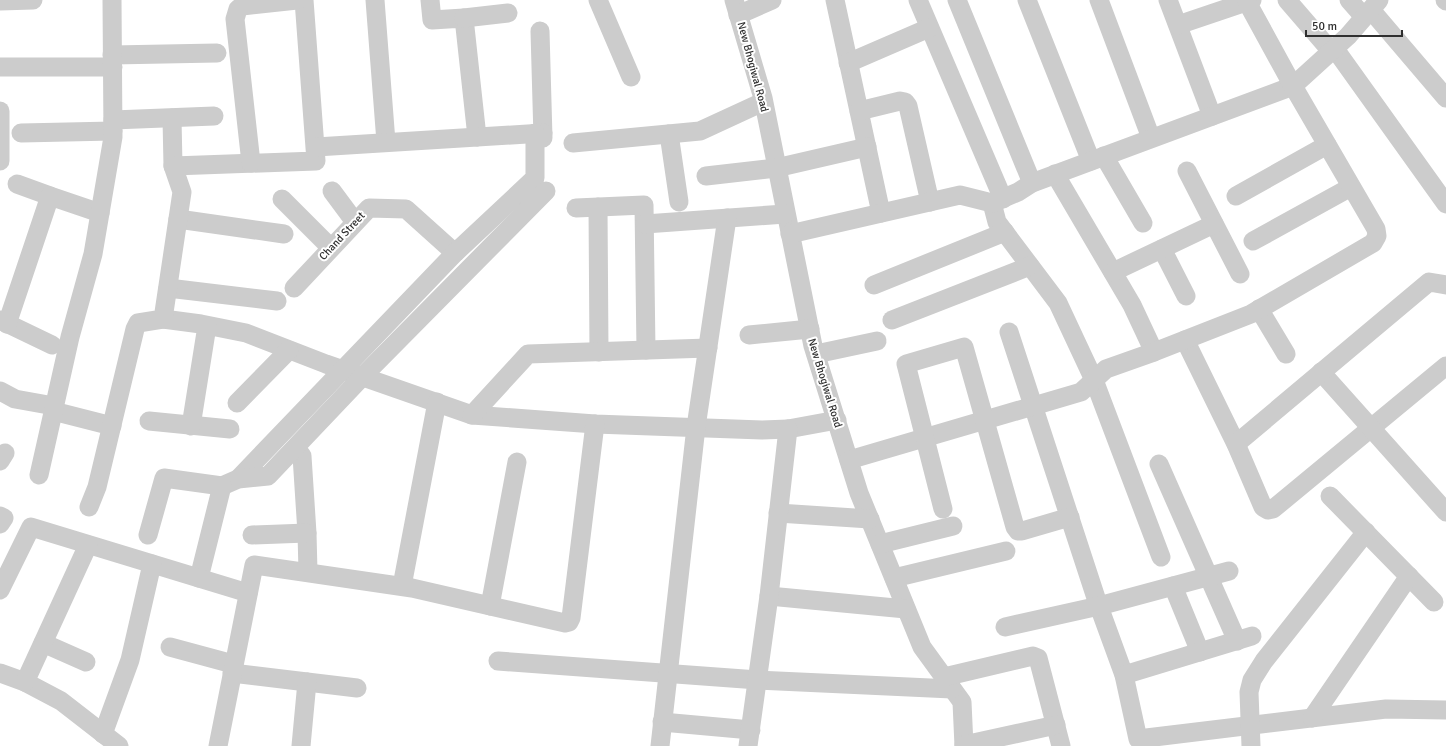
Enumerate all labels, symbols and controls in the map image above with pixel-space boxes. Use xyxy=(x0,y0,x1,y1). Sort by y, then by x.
scale bar xyxy=(1306,12,1402,38)
text: 50 m xyxy=(1312,19,1337,34)
street label: New Bhogiwal Road xyxy=(735,20,771,114)
street label: Chand Street xyxy=(316,209,368,263)
street label: New Bhogiwal Road xyxy=(805,337,845,429)

